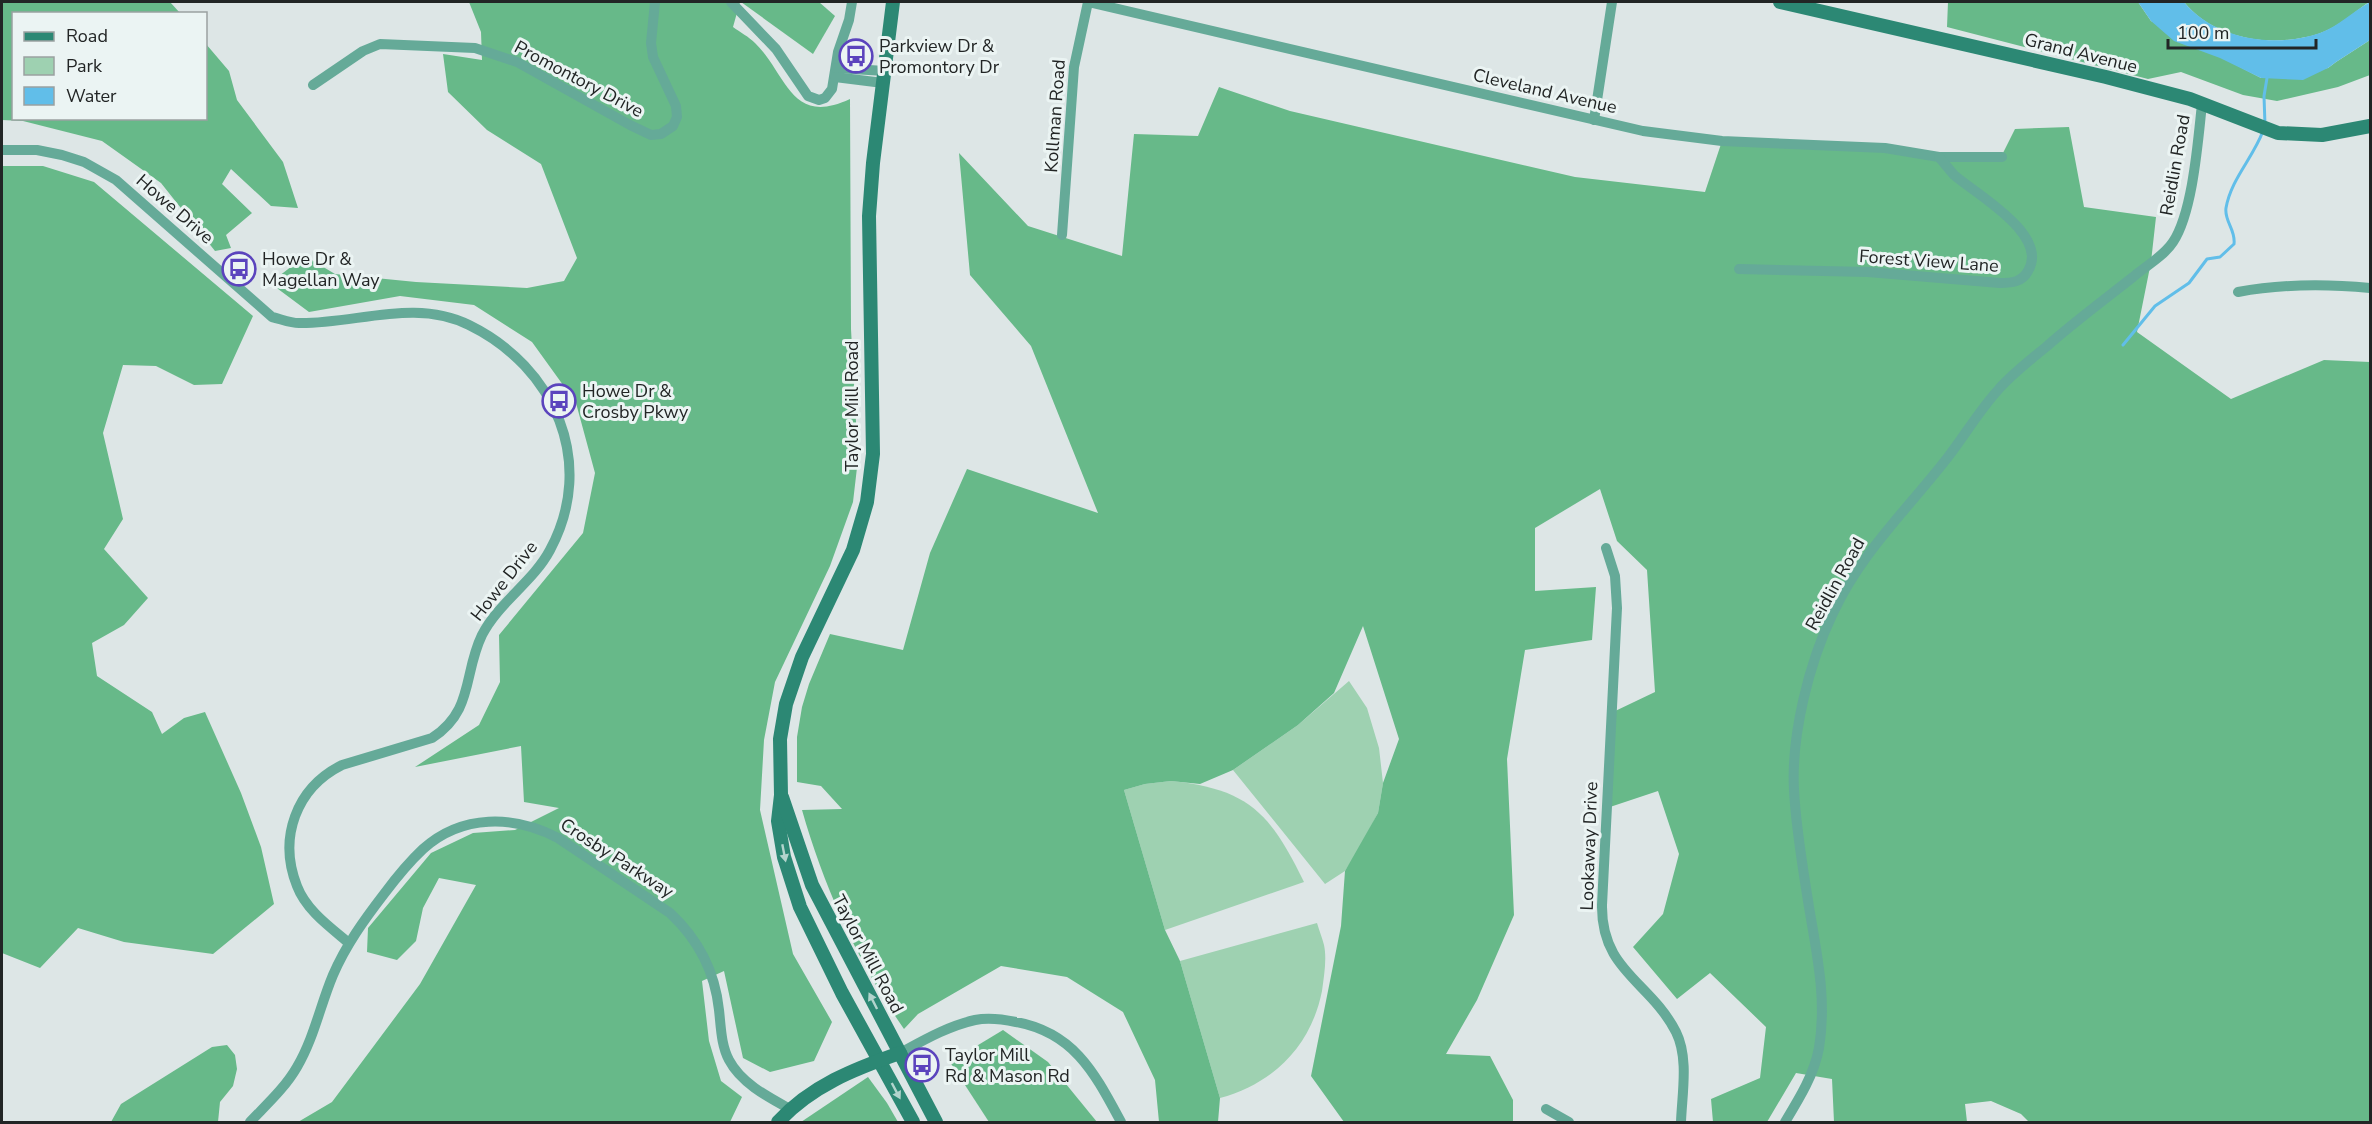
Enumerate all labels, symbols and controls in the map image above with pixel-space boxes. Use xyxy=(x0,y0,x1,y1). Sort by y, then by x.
legend xyxy=(12,12,207,120)
scale bar xyxy=(2168,12,2316,50)
text: 100 m xyxy=(2177,21,2229,45)
text: Road xyxy=(66,24,108,48)
street label: Grand Avenue xyxy=(2022,27,2140,79)
place label: Parkview Dr & Promontory Dr xyxy=(879,34,1000,79)
street label: Promontory Drive xyxy=(510,35,648,123)
bus stop icon: Parkview Dr & Promontory Dr xyxy=(838,38,874,74)
text: Park xyxy=(66,54,103,78)
street label: Kollman Road xyxy=(1039,59,1071,173)
street label: Cleveland Avenue xyxy=(1471,63,1619,119)
text: Water xyxy=(66,84,117,108)
street label: Reidlin Road xyxy=(2154,113,2196,217)
street label: Howe Drive xyxy=(131,169,219,249)
street label: Forest View Lane xyxy=(1858,244,2000,278)
place label: Howe Dr & Magellan Way xyxy=(262,247,380,292)
bus stop icon: Howe Dr & Magellan Way xyxy=(221,251,257,287)
street label: Taylor Mill Road xyxy=(840,340,864,472)
place label: Howe Dr & Crosby Pkwy xyxy=(582,379,689,424)
bus stop icon: Howe Dr & Crosby Pkwy xyxy=(541,383,577,419)
street label: Reidlin Road xyxy=(1800,533,1870,635)
street label: Howe Drive xyxy=(465,536,543,626)
street label: Lookaway Drive xyxy=(1575,781,1603,911)
street label: Crosby Parkway xyxy=(556,812,679,904)
one-way arrow xyxy=(780,844,789,863)
street label: Taylor Mill Road xyxy=(827,890,909,1018)
one-way arrow xyxy=(868,992,878,1010)
place label: Taylor Mill Rd & Mason Rd xyxy=(945,1043,1070,1088)
bus stop icon: Taylor Mill Rd & Mason Rd xyxy=(904,1047,940,1083)
one-way arrow xyxy=(891,1083,901,1100)

